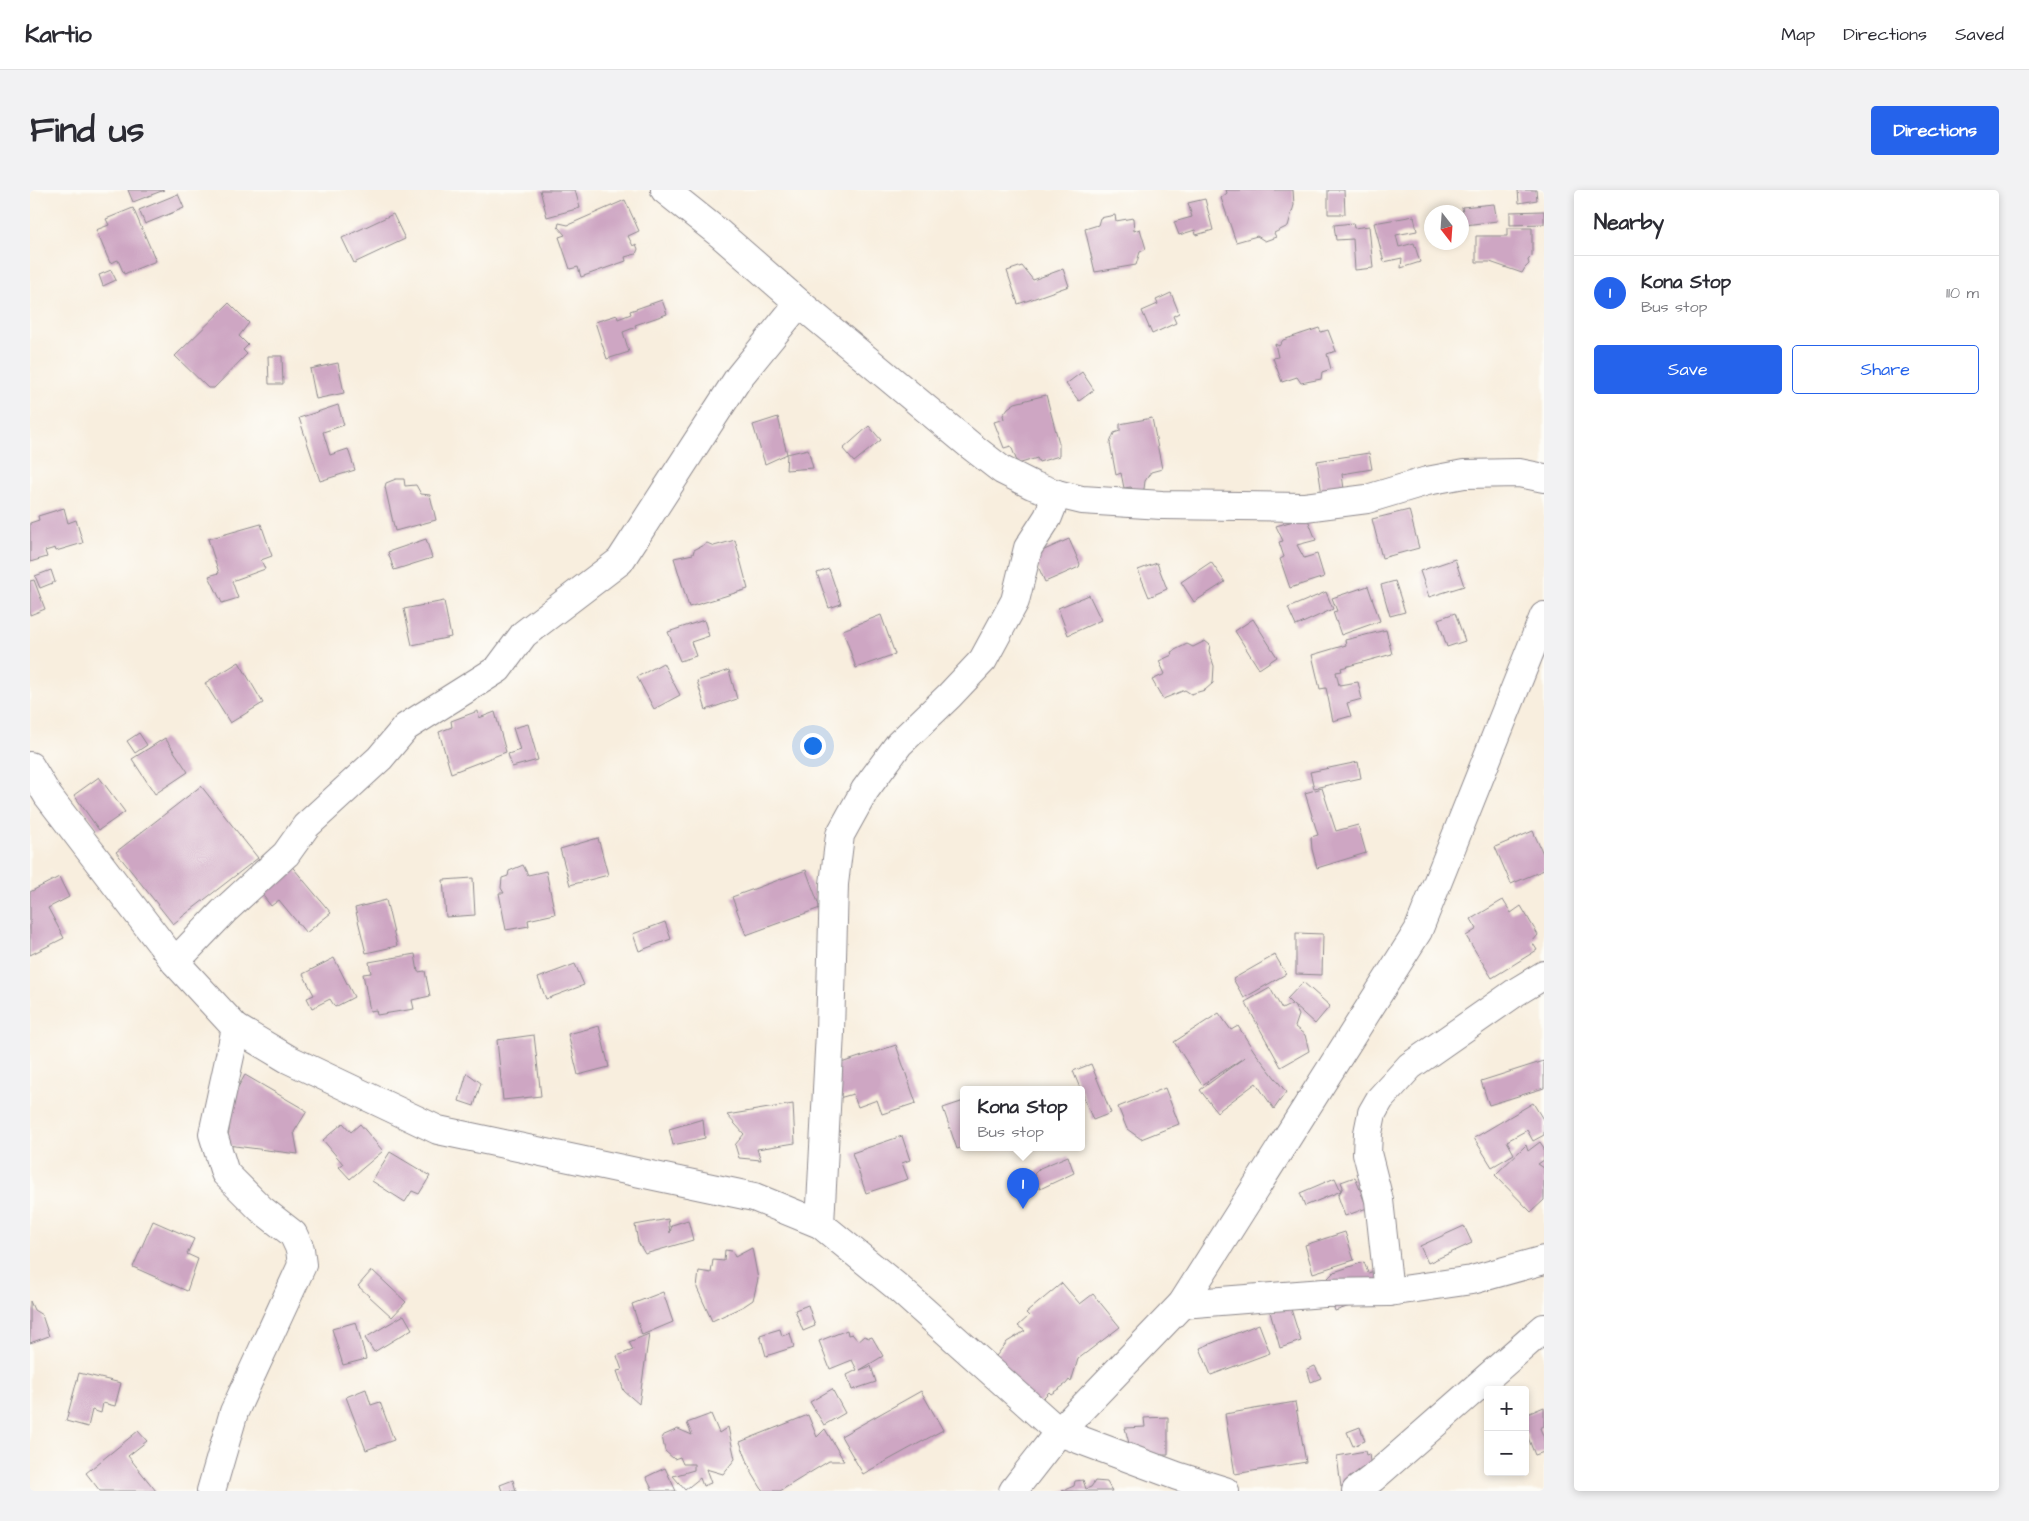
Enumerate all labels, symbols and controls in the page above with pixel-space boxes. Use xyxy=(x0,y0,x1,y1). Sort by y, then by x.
text: Kartio xyxy=(25,18,92,52)
text: Map xyxy=(1781,22,1815,47)
text: Directions xyxy=(1843,22,1927,47)
text: Saved xyxy=(1955,22,2004,47)
text: Find us xyxy=(30,106,144,155)
button: Directions xyxy=(1871,106,1999,155)
north arrow xyxy=(1424,205,1469,250)
text: Nearby xyxy=(1594,208,1664,237)
text: Kona Stop xyxy=(1641,269,1731,296)
text: 1 xyxy=(1609,282,1611,304)
text: 110 m xyxy=(1946,282,1979,304)
text: Bus stop xyxy=(1641,296,1707,318)
button: Save xyxy=(1594,345,1782,394)
button: Share xyxy=(1792,345,1979,394)
your location xyxy=(800,733,826,759)
popup xyxy=(960,1086,1085,1151)
text: Kona Stop xyxy=(977,1094,1068,1121)
text: Bus stop xyxy=(977,1121,1044,1143)
pin: 1 xyxy=(1007,1168,1039,1209)
map controls xyxy=(1484,1386,1529,1476)
button: + xyxy=(1484,1386,1529,1431)
button: − xyxy=(1484,1431,1529,1476)

